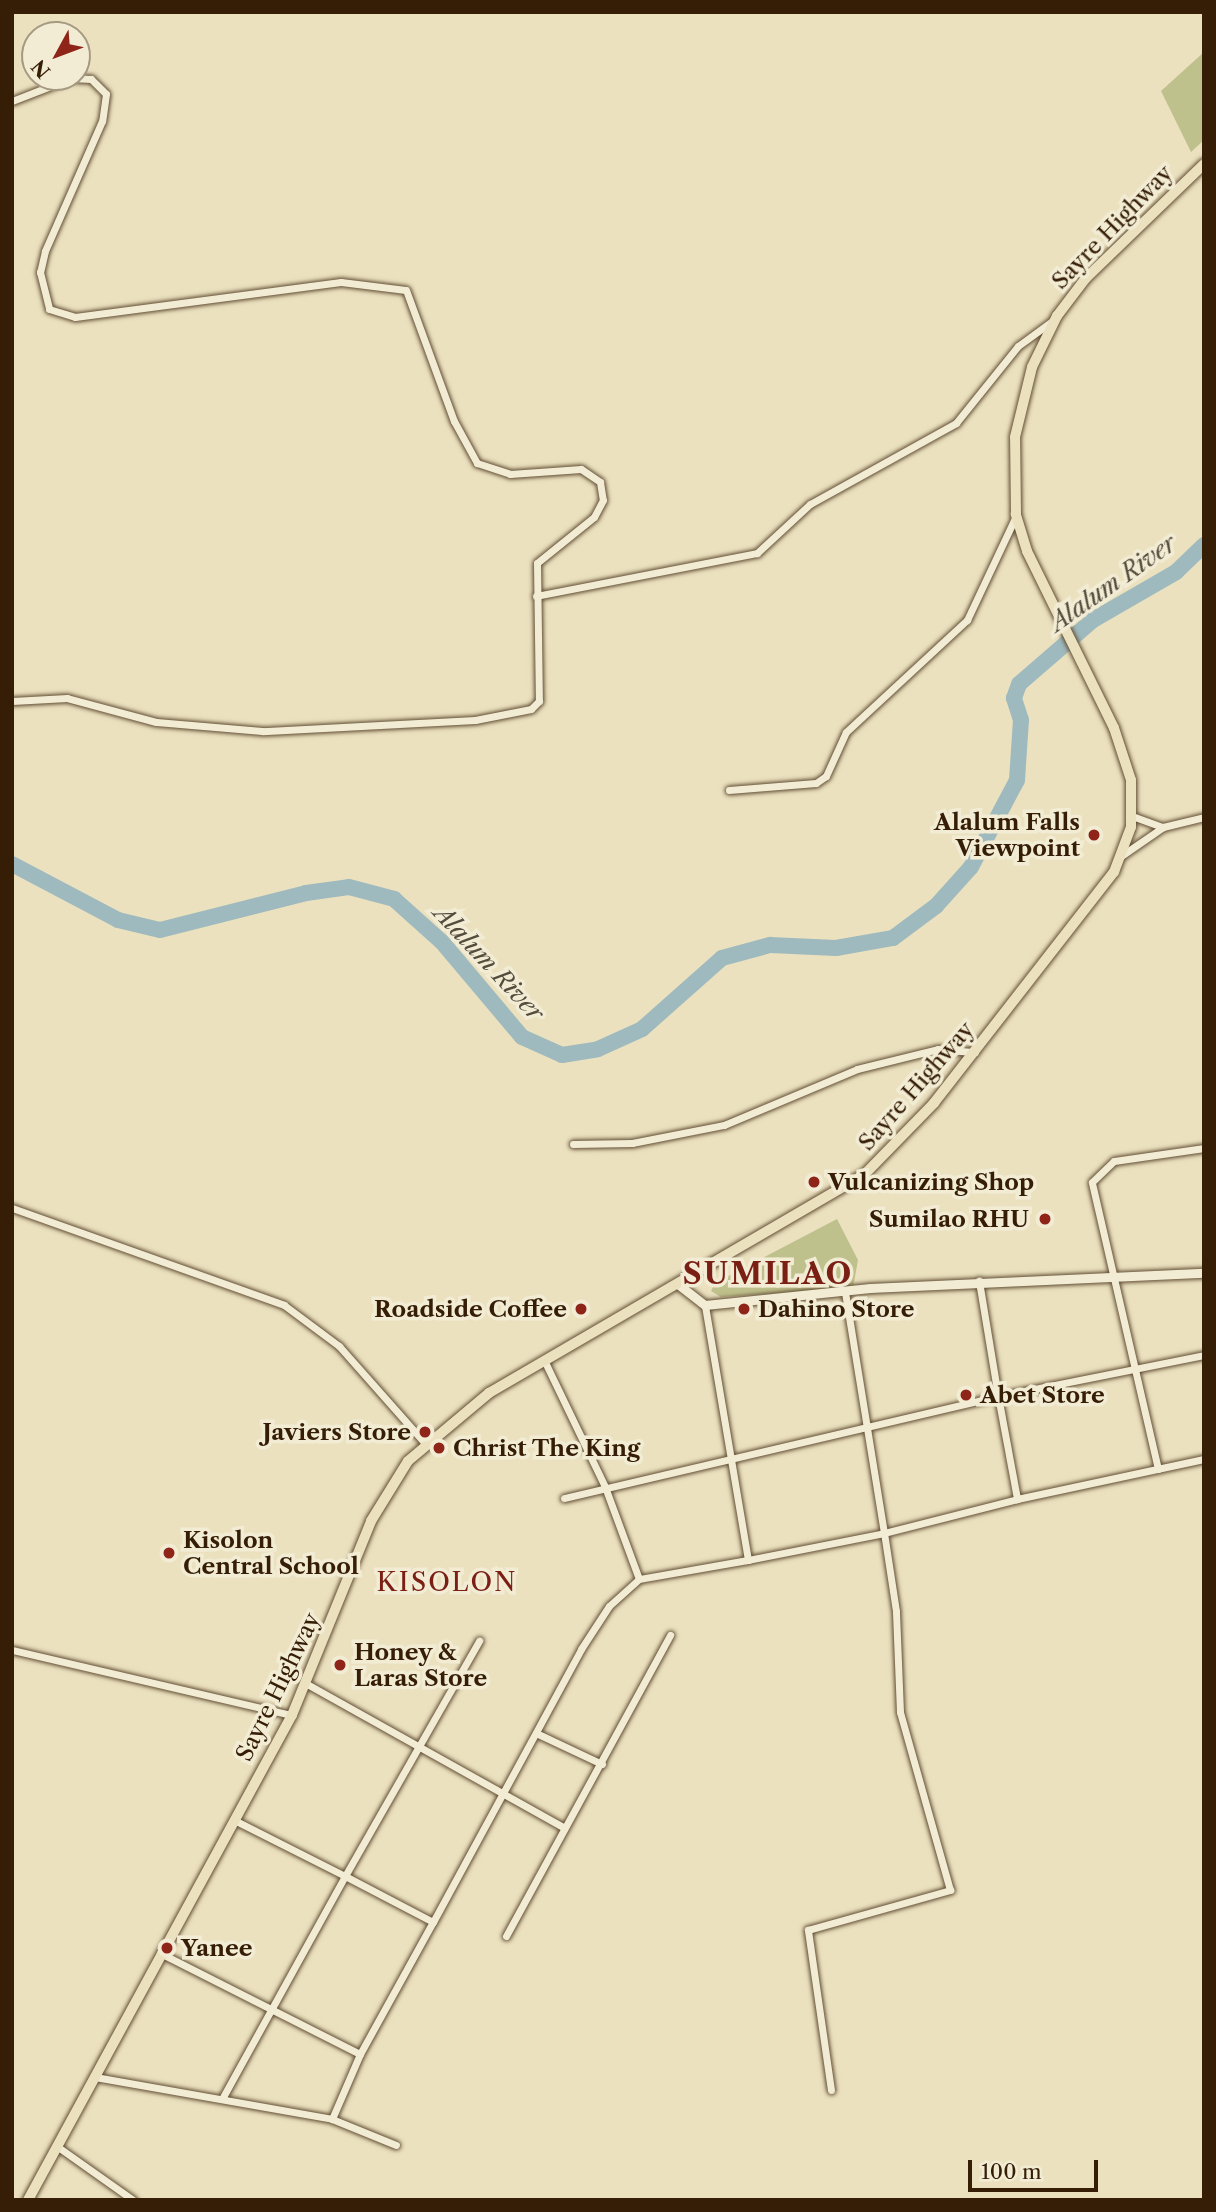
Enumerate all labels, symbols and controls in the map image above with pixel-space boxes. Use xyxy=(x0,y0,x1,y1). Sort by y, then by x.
north arrow xyxy=(21,21,91,91)
text: N xyxy=(27,55,55,83)
street label: Sayre Highway xyxy=(1046,159,1178,295)
water label: Alalum River xyxy=(1044,529,1182,637)
place label: Alalum Falls Viewpoint xyxy=(934,808,1080,862)
marker: Alalum Falls Viewpoint xyxy=(1086,827,1102,843)
water label: Alalum River xyxy=(428,899,550,1027)
street label: Sayre Highway xyxy=(853,1016,979,1156)
place label: Vulcanizing Shop xyxy=(828,1168,1034,1196)
marker: Vulcanizing Shop xyxy=(806,1174,822,1190)
place label: Sumilao RHU xyxy=(869,1205,1029,1233)
marker: Sumilao RHU xyxy=(1035,1209,1055,1229)
district label: SUMILAO xyxy=(683,1256,853,1292)
place label: Roadside Coffee xyxy=(374,1295,567,1323)
place label: Dahino Store xyxy=(758,1295,915,1323)
marker: Roadside Coffee xyxy=(573,1301,589,1317)
marker: Dahino Store xyxy=(736,1301,752,1317)
place label: Abet Store xyxy=(980,1381,1105,1409)
marker: Abet Store xyxy=(958,1387,974,1403)
place label: Javiers Store xyxy=(262,1418,411,1446)
marker: Javiers Store xyxy=(417,1424,433,1440)
place label: Christ The King xyxy=(453,1434,641,1462)
marker: Christ The King xyxy=(431,1440,447,1456)
place label: Kisolon Central School xyxy=(183,1526,359,1580)
marker: Kisolon Central School xyxy=(161,1545,177,1561)
district label: KISOLON xyxy=(377,1567,517,1599)
street label: Sayre Highway xyxy=(230,1608,326,1766)
place label: Honey & Laras Store xyxy=(354,1638,487,1692)
marker: Honey & Laras Store xyxy=(332,1657,348,1673)
place label: Yanee xyxy=(181,1934,253,1962)
marker: Yanee xyxy=(159,1940,175,1956)
scale bar xyxy=(971,2146,1100,2190)
text: 100 m xyxy=(981,2159,1042,2184)

